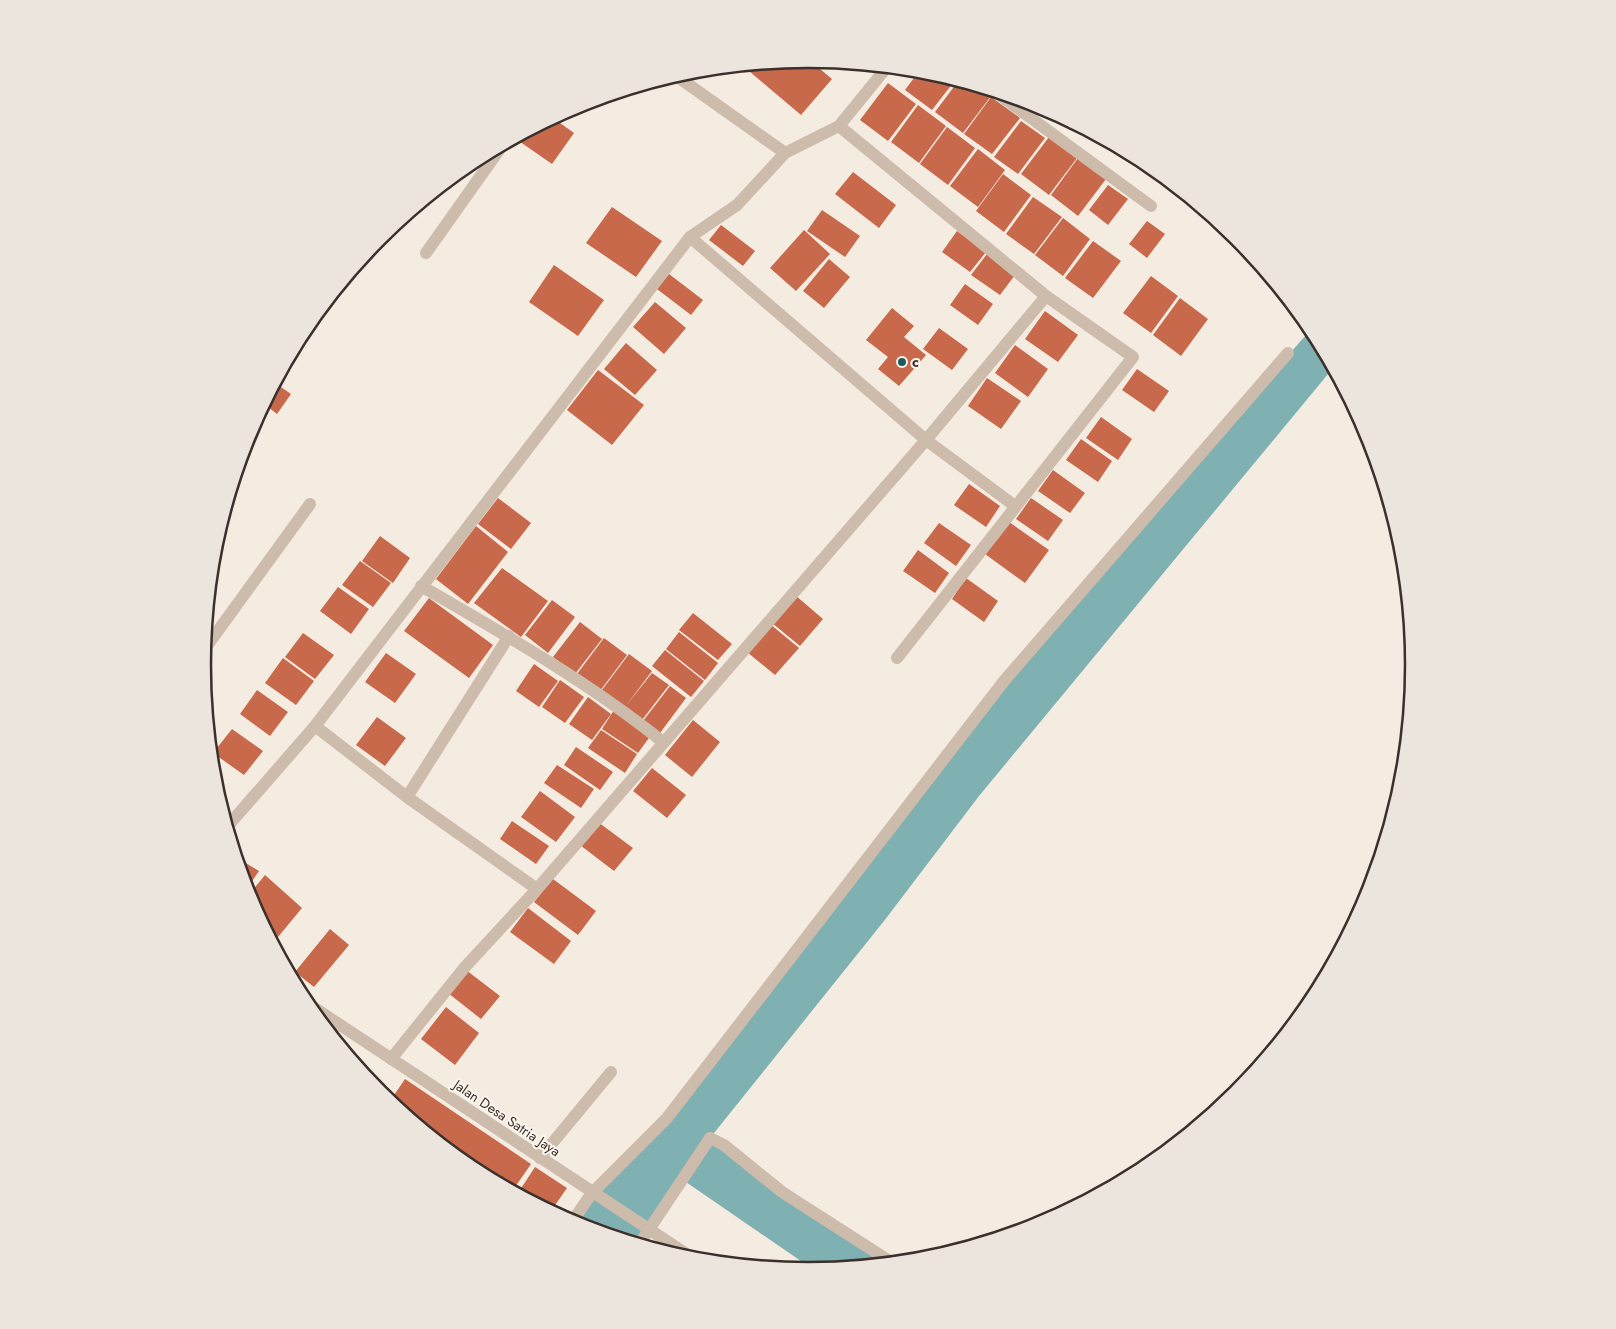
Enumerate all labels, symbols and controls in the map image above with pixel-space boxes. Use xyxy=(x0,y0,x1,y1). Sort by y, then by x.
place label: c xyxy=(912,352,919,372)
marker: c xyxy=(896,356,908,368)
street label: Jalan Desa Satria Jaya xyxy=(448,1074,564,1161)

